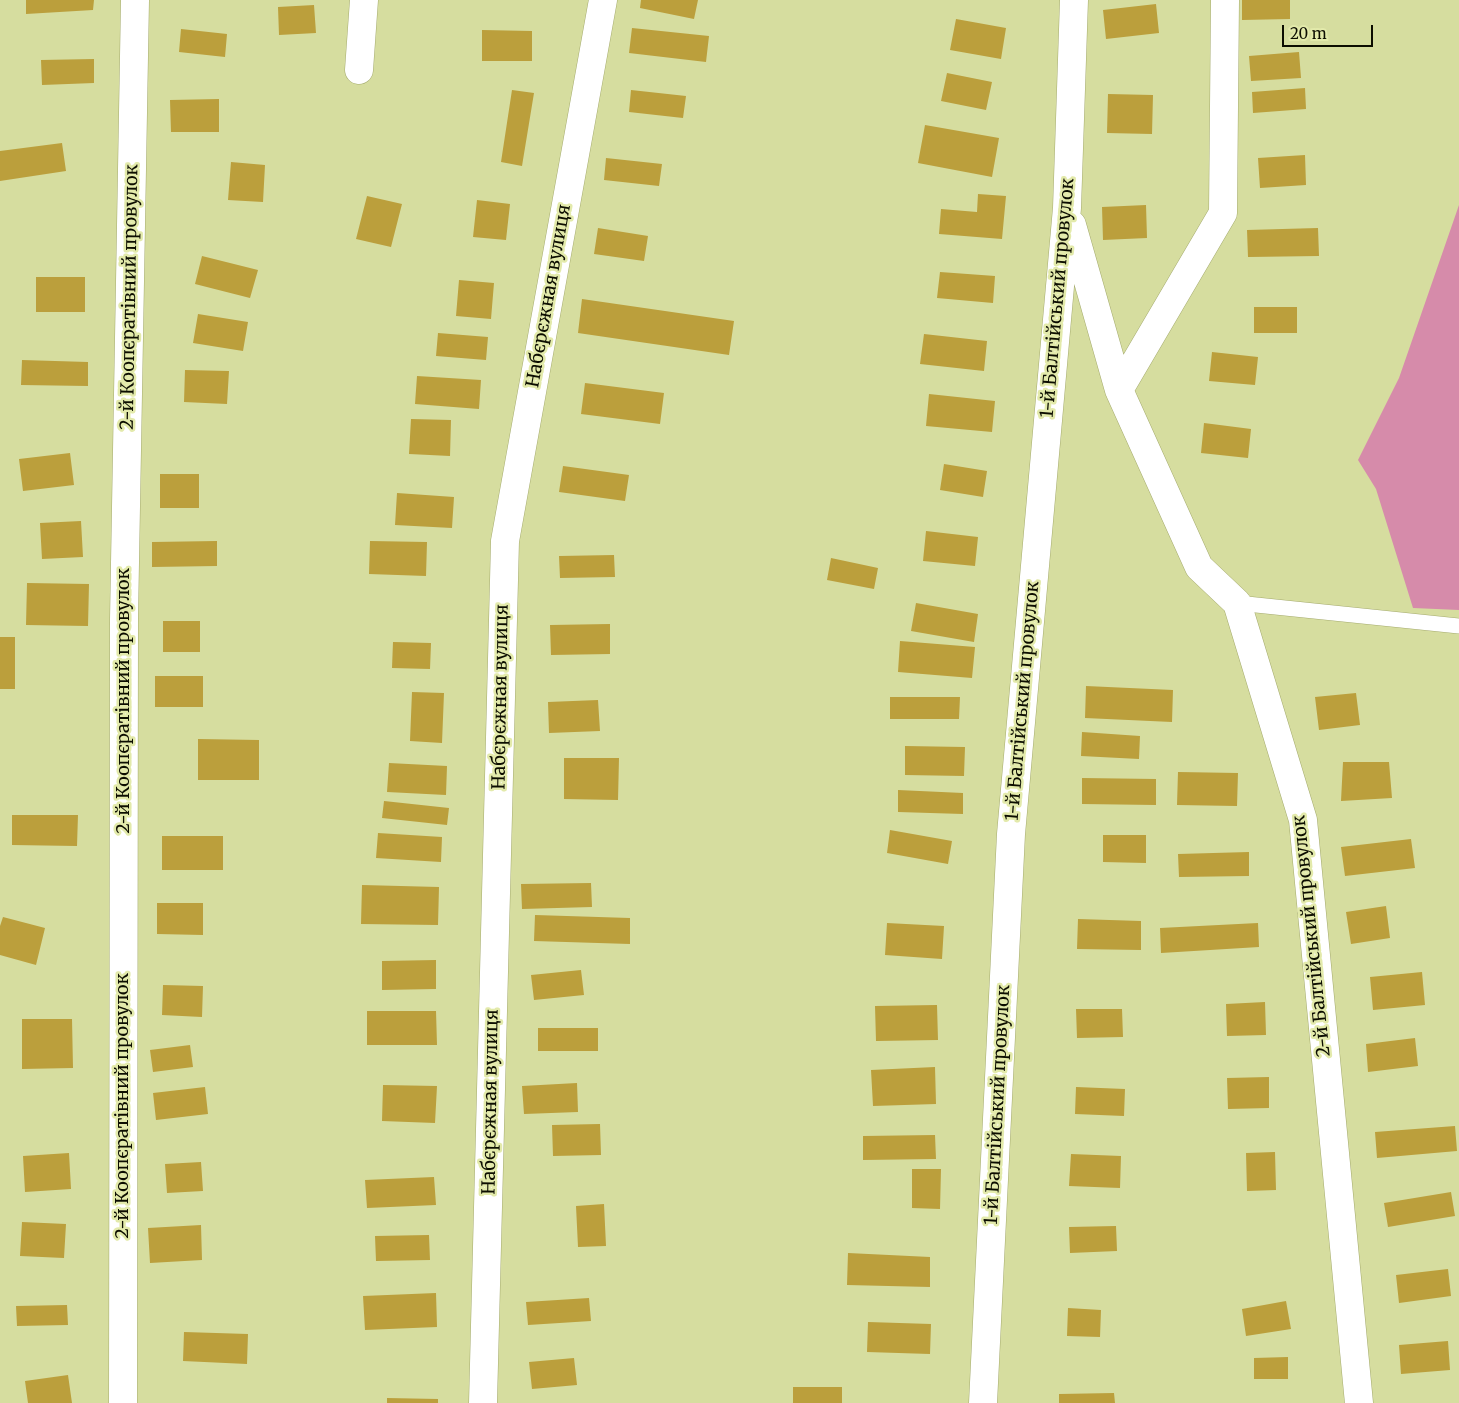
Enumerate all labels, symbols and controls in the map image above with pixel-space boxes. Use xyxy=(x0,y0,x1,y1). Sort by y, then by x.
scale bar xyxy=(1284,15,1375,47)
text: 20 m xyxy=(1290,24,1327,43)
street label: 2-й Коопєратівний провулок xyxy=(117,164,143,430)
street label: 1-й Балтійський провулок xyxy=(1037,177,1079,419)
street label: Набєрєжная вулиця xyxy=(522,203,576,389)
street label: 2-й Коопєратівний провулок xyxy=(113,568,135,834)
street label: 1-й Балтійський провулок xyxy=(1002,580,1044,822)
street label: Набєрєжная вулиця xyxy=(489,604,513,790)
street label: 2-й Балтійський провулок xyxy=(1289,814,1335,1058)
street label: 2-й Коопєратівний провулок xyxy=(112,973,134,1239)
street label: 1-й Балтійський провулок xyxy=(981,984,1015,1226)
street label: Набєрєжная вулиця xyxy=(479,1009,503,1195)

